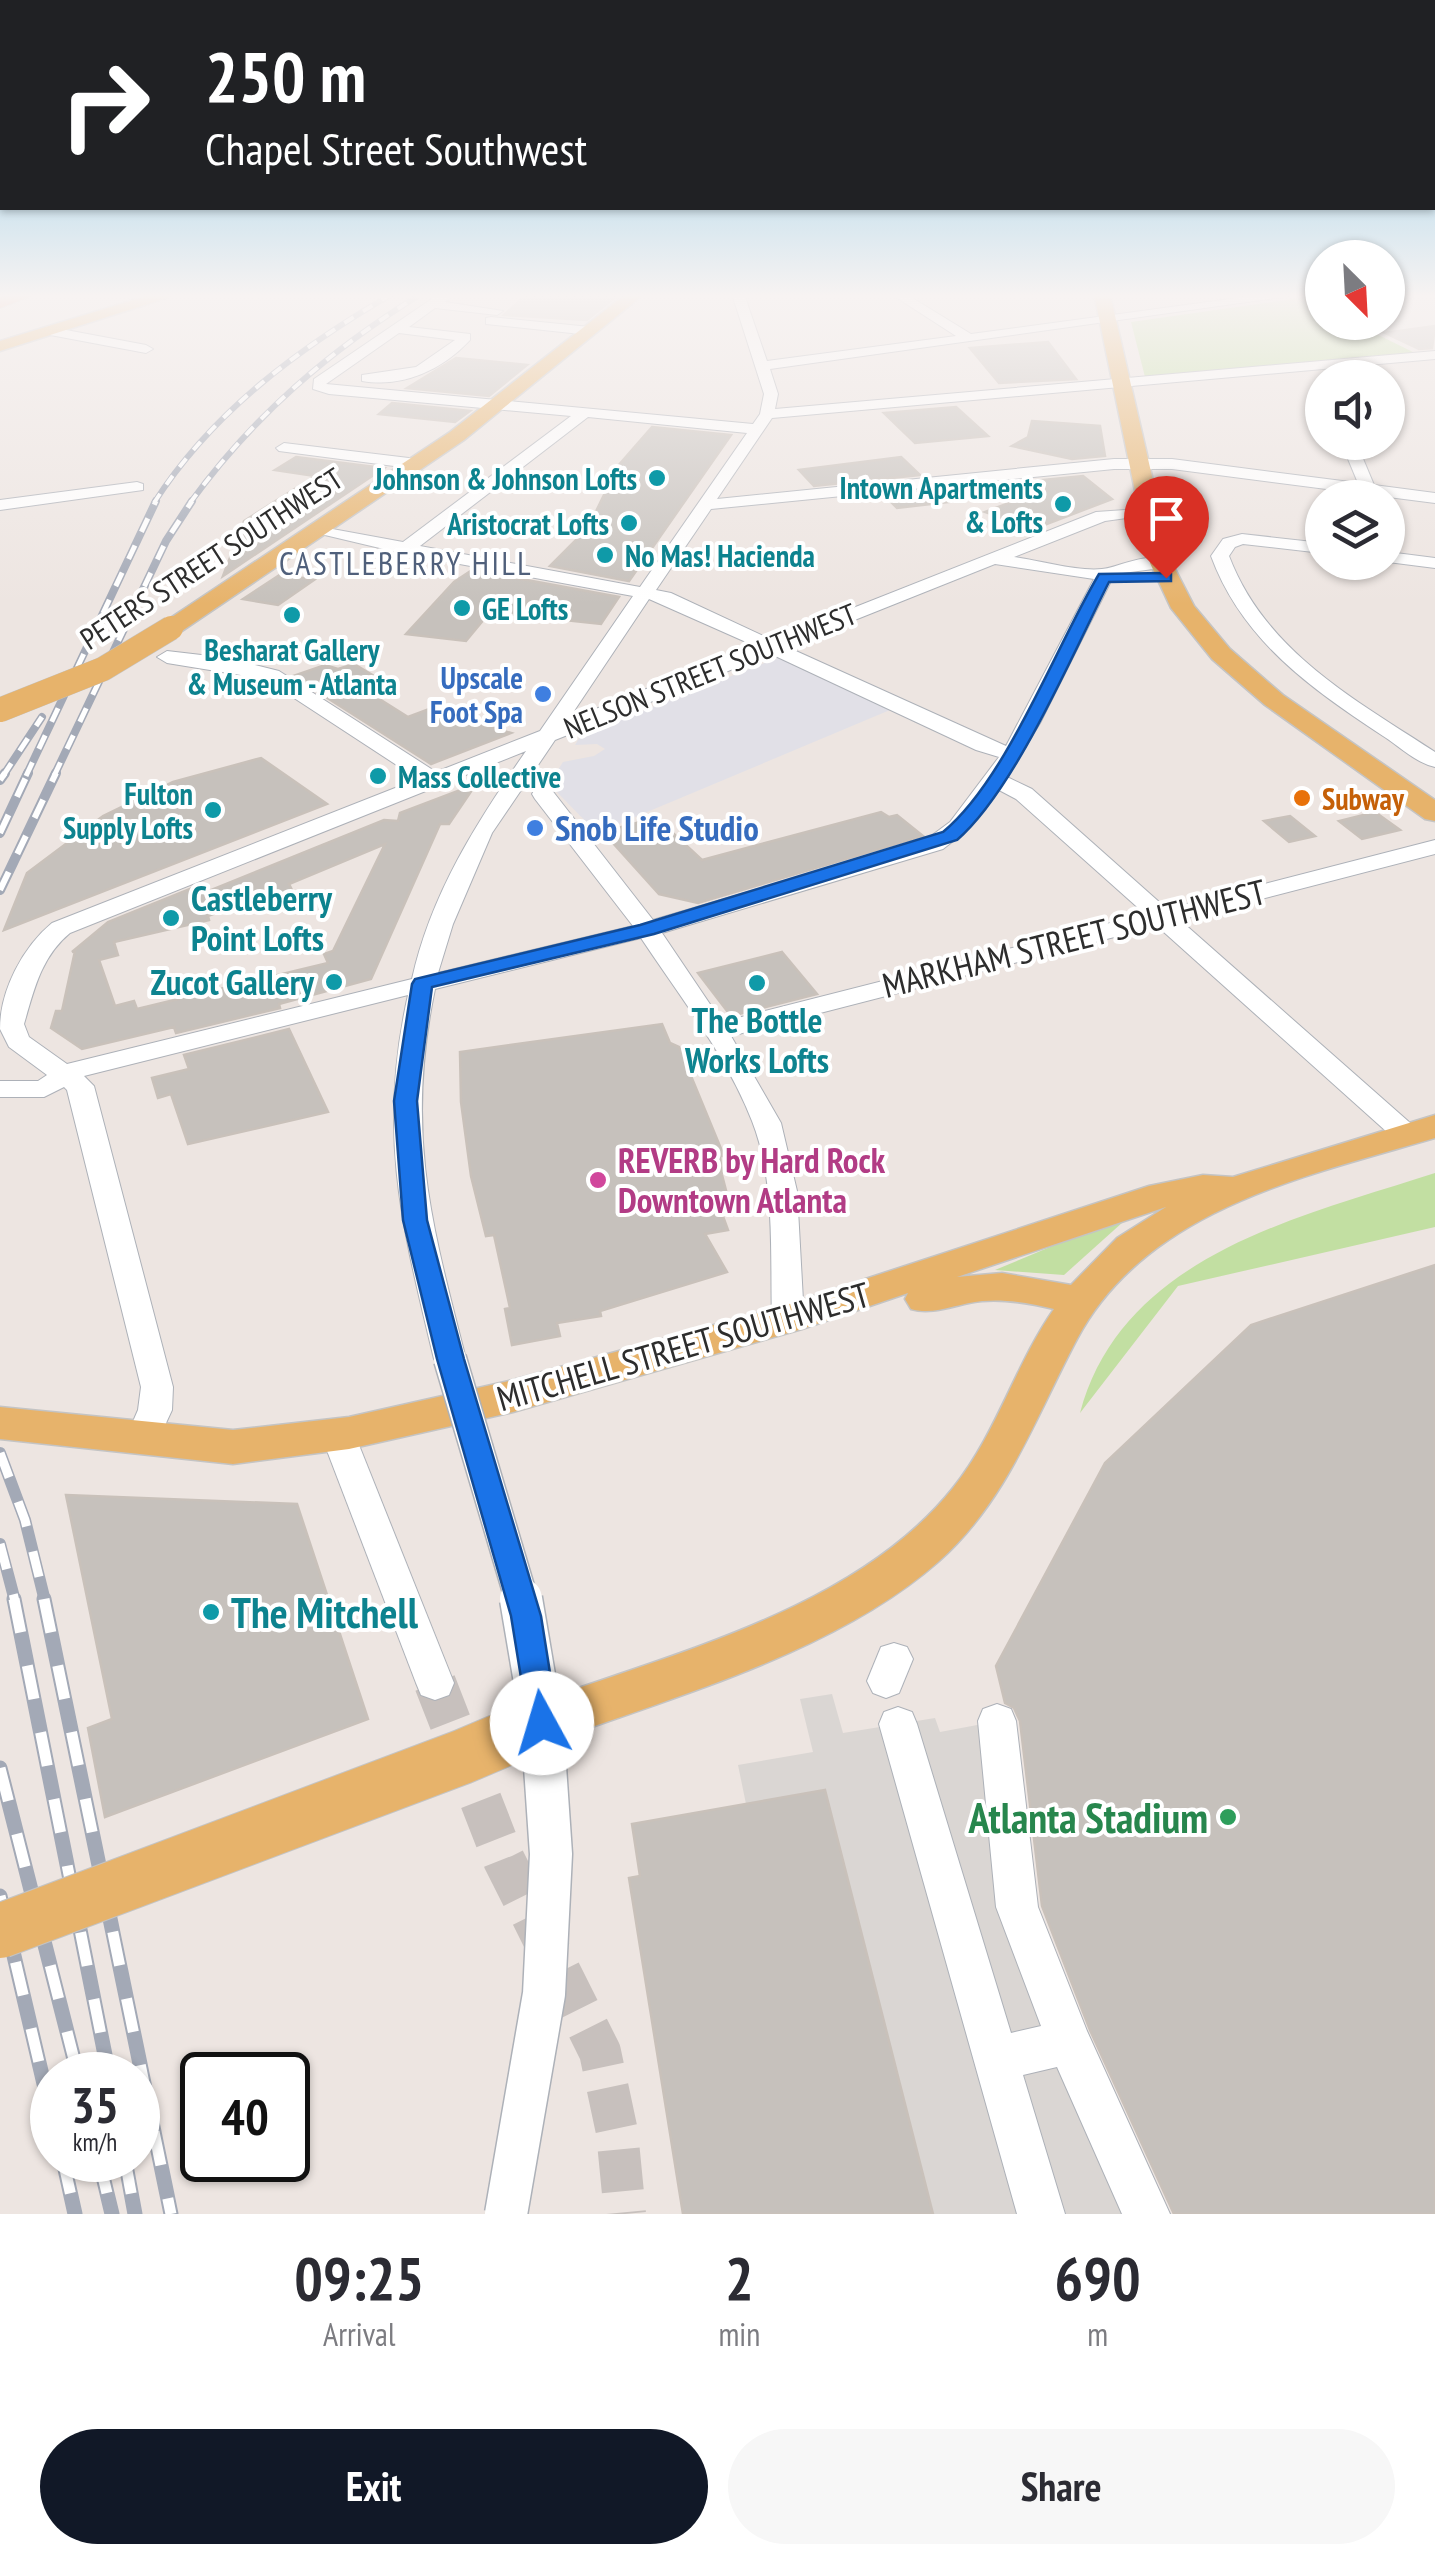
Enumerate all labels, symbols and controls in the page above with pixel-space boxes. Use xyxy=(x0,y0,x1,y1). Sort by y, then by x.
text: 250 m xyxy=(205,31,366,121)
icon: right xyxy=(40,40,170,170)
text: Chapel Street Southwest xyxy=(205,119,587,177)
north arrow xyxy=(1305,240,1405,340)
map controls xyxy=(1305,240,1405,580)
button: sound xyxy=(1305,360,1405,460)
street label: PETERS STREET SOUTHWEST xyxy=(72,459,350,657)
place label: Johnson & Johnson Lofts xyxy=(373,459,637,498)
marker: Johnson & Johnson Lofts xyxy=(646,467,668,489)
place label: Intown Apartments & Lofts xyxy=(840,468,1043,541)
pin xyxy=(1124,476,1209,579)
button: layers xyxy=(1305,480,1405,580)
icon: arrive xyxy=(1139,491,1194,546)
marker: Intown Apartments & Lofts xyxy=(1052,493,1074,515)
place label: Aristocrat Lofts xyxy=(446,504,609,543)
marker: Aristocrat Lofts xyxy=(618,512,640,534)
place label: No Mas! Hacienda xyxy=(625,536,815,575)
district label: CASTLEBERRY HILL xyxy=(279,542,533,584)
marker: No Mas! Hacienda xyxy=(594,544,616,566)
place label: GE Lofts xyxy=(482,589,568,628)
street label: NELSON STREET SOUTHWEST xyxy=(558,593,862,747)
marker: GE Lofts xyxy=(451,597,473,619)
marker: Besharat Gallery & Museum - Atlanta xyxy=(281,604,303,626)
place label: Besharat Gallery & Museum - Atlanta xyxy=(187,630,397,703)
place label: Upscale Foot Spa xyxy=(430,658,523,731)
marker: Upscale Foot Spa xyxy=(532,683,554,705)
place label: Mass Collective xyxy=(398,757,561,796)
marker: Mass Collective xyxy=(367,765,389,787)
place label: Fulton Supply Lofts xyxy=(63,774,193,847)
place label: Subway xyxy=(1322,779,1405,818)
marker: Subway xyxy=(1291,787,1313,809)
marker: Fulton Supply Lofts xyxy=(202,799,224,821)
place label: Snob Life Studio xyxy=(555,805,759,851)
marker: Snob Life Studio xyxy=(524,817,546,839)
street label: MARKHAM STREET SOUTHWEST xyxy=(878,868,1271,1008)
place label: Castleberry Point Lofts xyxy=(191,875,333,961)
marker: Castleberry Point Lofts xyxy=(160,907,182,929)
place label: Zucot Gallery xyxy=(150,959,315,1005)
marker: Zucot Gallery xyxy=(323,971,345,993)
marker: The Bottle Works Lofts xyxy=(746,972,768,994)
place label: The Bottle Works Lofts xyxy=(684,997,829,1083)
place label: REVERB by Hard Rock Downtown Atlanta xyxy=(618,1137,886,1223)
marker: REVERB by Hard Rock Downtown Atlanta xyxy=(587,1169,609,1191)
street label: MITCHELL STREET SOUTHWEST xyxy=(491,1271,875,1421)
place label: The Mitchell xyxy=(231,1585,419,1640)
marker: The Mitchell xyxy=(200,1601,222,1623)
position arrow xyxy=(490,1671,594,1775)
place label: Atlanta Stadium xyxy=(967,1790,1208,1845)
marker: Atlanta Stadium xyxy=(1217,1806,1239,1828)
speed limit sign: 40 xyxy=(180,2052,310,2182)
text: 35 xyxy=(71,2072,119,2137)
text: km/h xyxy=(73,2126,117,2158)
text: 09:25 xyxy=(294,2239,424,2317)
text: 2 xyxy=(725,2239,754,2317)
text: 690 xyxy=(1055,2239,1141,2317)
text: Arrival xyxy=(323,2313,395,2355)
text: min xyxy=(718,2313,760,2355)
text: m xyxy=(1087,2313,1108,2355)
button: Exit xyxy=(40,2429,708,2544)
button: Share xyxy=(728,2429,1395,2544)

